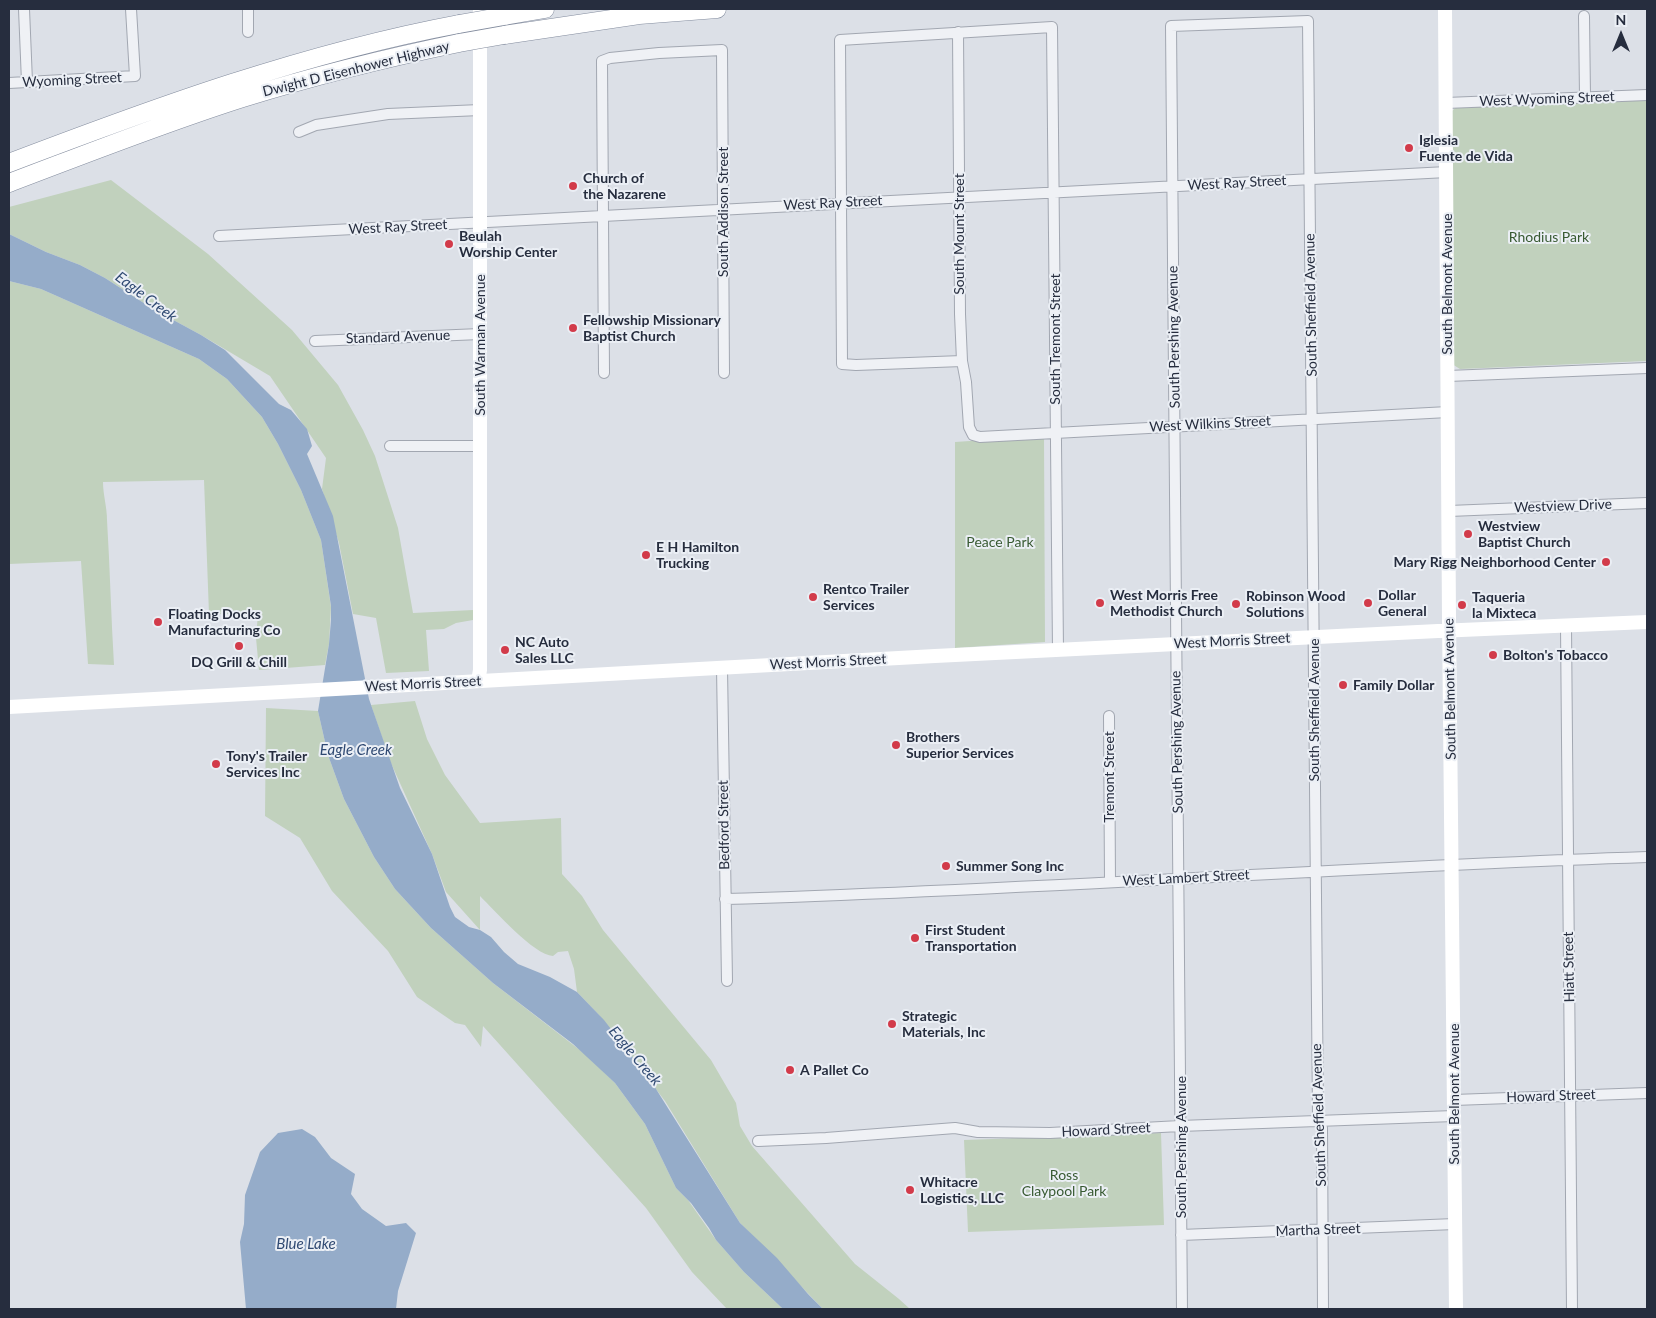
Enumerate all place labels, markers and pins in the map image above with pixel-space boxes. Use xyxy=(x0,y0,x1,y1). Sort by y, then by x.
place label: Iglesia Fuente de Vida xyxy=(1419,132,1513,164)
marker: Iglesia Fuente de Vida xyxy=(1403,142,1415,154)
place label: Church of the Nazarene xyxy=(583,170,666,202)
marker: Church of the Nazarene xyxy=(567,180,579,192)
place label: Beulah Worship Center xyxy=(459,228,557,260)
marker: Beulah Worship Center xyxy=(443,238,455,250)
place label: Fellowship Missionary Baptist Church xyxy=(583,312,721,344)
marker: Fellowship Missionary Baptist Church xyxy=(567,322,579,334)
place label: Westview Baptist Church xyxy=(1478,518,1571,550)
marker: Westview Baptist Church xyxy=(1462,528,1474,540)
place label: E H Hamilton Trucking xyxy=(656,539,739,572)
marker: E H Hamilton Trucking xyxy=(640,549,652,561)
place label: Mary Rigg Neighborhood Center xyxy=(1394,554,1596,570)
marker: Mary Rigg Neighborhood Center xyxy=(1600,556,1612,568)
place label: Rentco Trailer Services xyxy=(823,581,909,614)
place label: West Morris Free Methodist Church xyxy=(1110,587,1223,620)
place label: Dollar General xyxy=(1378,587,1427,620)
place label: Robinson Wood Solutions xyxy=(1246,588,1345,620)
place label: Taqueria la Mixteca xyxy=(1472,589,1536,622)
marker: Rentco Trailer Services xyxy=(807,591,819,603)
marker: West Morris Free Methodist Church xyxy=(1094,597,1106,609)
marker: Dollar General xyxy=(1362,597,1374,609)
marker: Robinson Wood Solutions xyxy=(1230,598,1242,610)
marker: Taqueria la Mixteca xyxy=(1456,599,1468,611)
place label: Floating Docks Manufacturing Co xyxy=(168,606,281,638)
marker: Floating Docks Manufacturing Co xyxy=(152,616,164,628)
place label: NC Auto Sales LLC xyxy=(515,634,574,666)
marker: DQ Grill & Chill xyxy=(233,640,245,652)
marker: NC Auto Sales LLC xyxy=(499,644,511,656)
place label: Bolton's Tobacco xyxy=(1503,647,1608,663)
marker: Bolton's Tobacco xyxy=(1487,649,1499,661)
place label: DQ Grill & Chill xyxy=(191,654,287,670)
place label: Family Dollar xyxy=(1353,677,1435,693)
marker: Family Dollar xyxy=(1337,679,1349,691)
place label: Brothers Superior Services xyxy=(906,729,1014,762)
marker: Brothers Superior Services xyxy=(890,739,902,751)
place label: Tony's Trailer Services Inc xyxy=(226,748,307,780)
marker: Tony's Trailer Services Inc xyxy=(210,758,222,770)
place label: Summer Song Inc xyxy=(956,858,1064,874)
marker: Summer Song Inc xyxy=(940,860,952,872)
place label: First Student Transportation xyxy=(925,922,1017,954)
marker: First Student Transportation xyxy=(909,932,921,944)
place label: Strategic Materials, Inc xyxy=(902,1008,986,1040)
marker: Strategic Materials, Inc xyxy=(886,1018,898,1030)
place label: A Pallet Co xyxy=(800,1062,869,1078)
marker: A Pallet Co xyxy=(784,1064,796,1076)
place label: Whitacre Logistics, LLC xyxy=(920,1174,1004,1206)
marker: Whitacre Logistics, LLC xyxy=(904,1184,916,1196)

